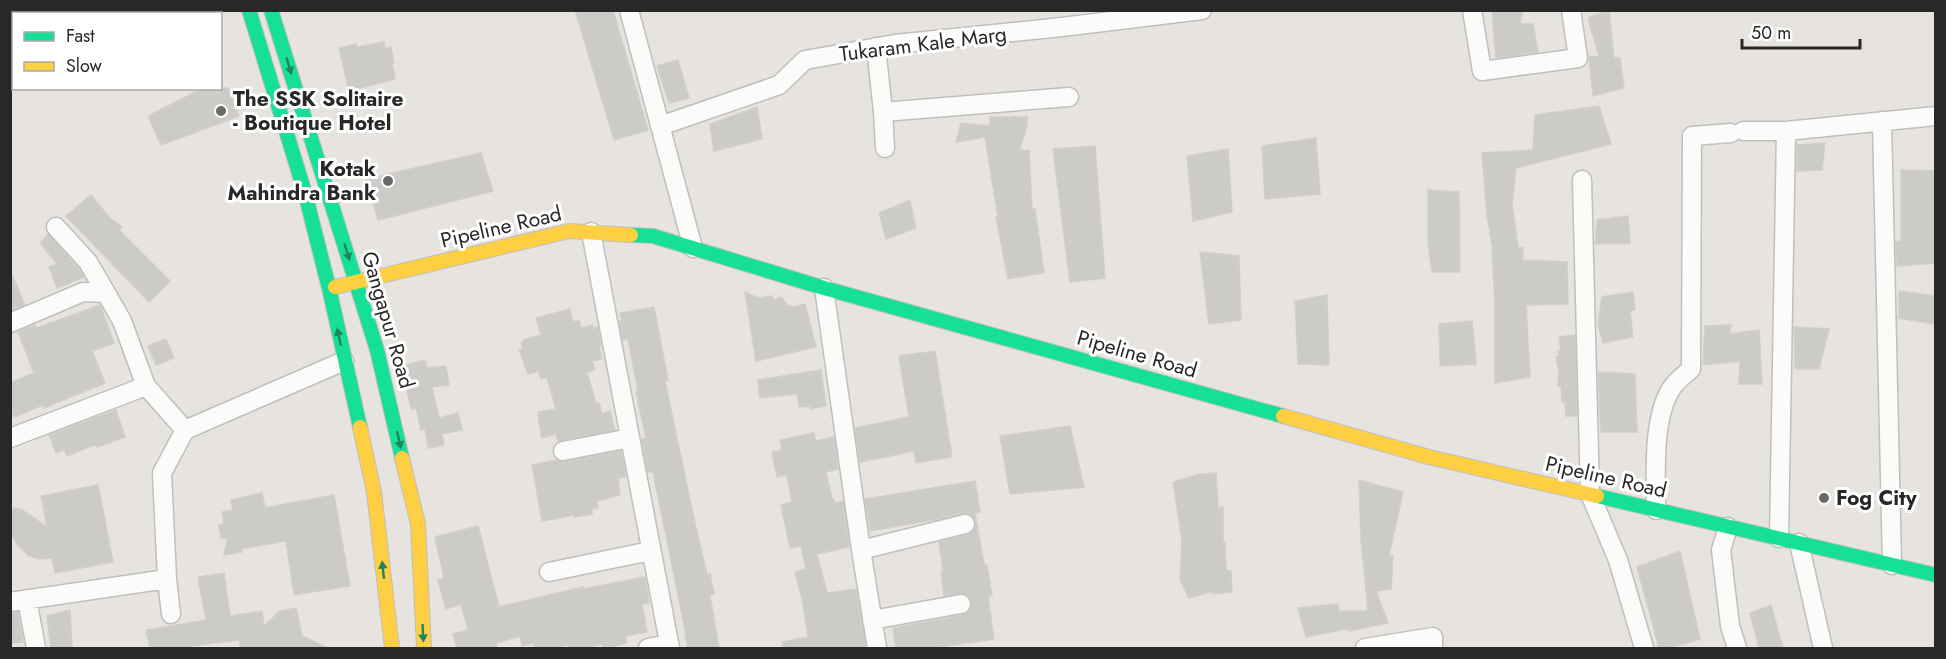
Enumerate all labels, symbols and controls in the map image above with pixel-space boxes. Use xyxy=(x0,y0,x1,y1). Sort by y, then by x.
legend xyxy=(12,12,222,90)
scale bar xyxy=(1742,12,1860,50)
street label: Tukaram Kale Marg xyxy=(838,19,1008,69)
text: 50 m xyxy=(1751,20,1791,46)
text: Fast xyxy=(66,23,95,49)
text: Slow xyxy=(66,53,103,79)
one-way arrow xyxy=(285,57,294,75)
place label: The SSK Solitaire - Boutique Hotel xyxy=(233,84,403,138)
marker: The SSK Solitaire - Boutique Hotel xyxy=(214,104,228,118)
place label: Kotak Mahindra Bank xyxy=(227,154,376,208)
marker: Kotak Mahindra Bank xyxy=(381,174,395,188)
street label: Pipeline Road xyxy=(437,198,565,256)
one-way arrow xyxy=(343,243,353,261)
street label: Gangapur Road xyxy=(354,248,422,392)
street label: Pipeline Road xyxy=(1074,323,1200,385)
one-way arrow xyxy=(334,327,343,346)
one-way arrow xyxy=(394,431,404,450)
street label: Pipeline Road xyxy=(1542,448,1670,506)
place label: Fog City xyxy=(1836,483,1918,513)
marker: Fog City xyxy=(1817,491,1831,505)
one-way arrow xyxy=(378,560,388,579)
one-way arrow xyxy=(419,624,428,643)

